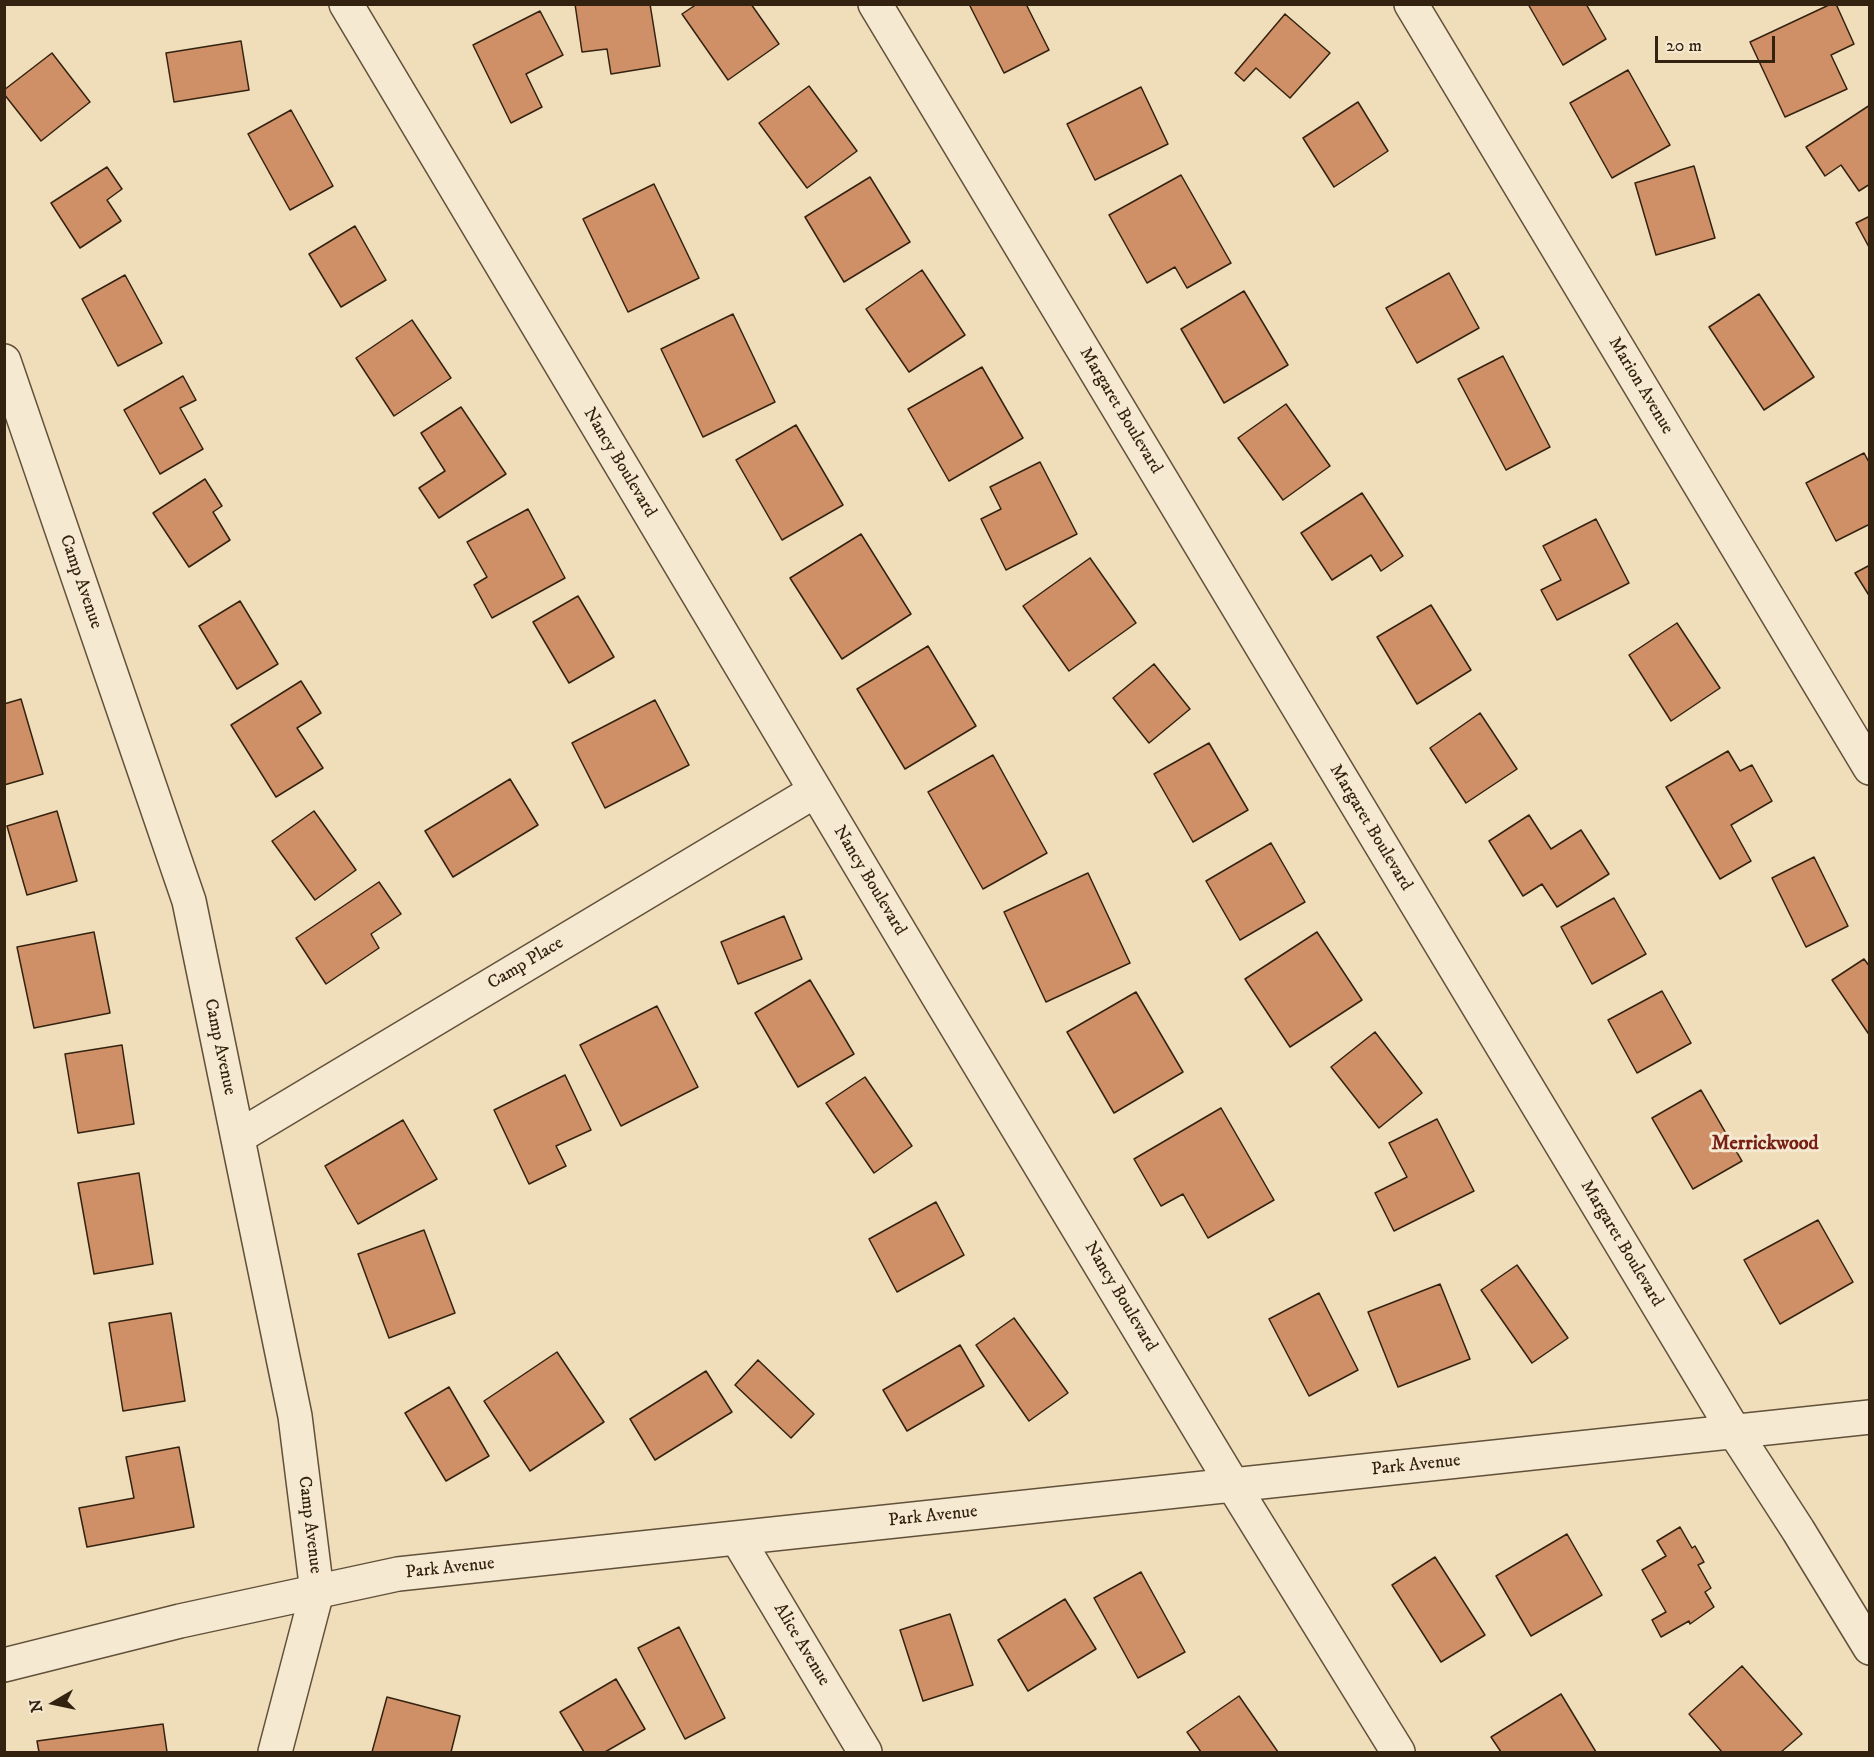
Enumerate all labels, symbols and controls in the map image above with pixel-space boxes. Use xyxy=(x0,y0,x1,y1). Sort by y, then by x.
scale bar xyxy=(1658,24,1778,62)
text: 20 m xyxy=(1666,35,1702,57)
street label: Marion Avenue xyxy=(1603,334,1677,438)
street label: Margaret Boulevard xyxy=(1074,344,1166,478)
street label: Nancy Boulevard xyxy=(578,404,660,522)
street label: Camp Avenue xyxy=(54,532,106,632)
street label: Margaret Boulevard xyxy=(1324,761,1416,895)
street label: Nancy Boulevard xyxy=(828,822,910,940)
street label: Camp Place xyxy=(484,933,568,995)
street label: Camp Avenue xyxy=(198,997,240,1097)
district label: Merrickwood xyxy=(1711,1133,1819,1157)
street label: Margaret Boulevard xyxy=(1575,1177,1667,1311)
street label: Nancy Boulevard xyxy=(1079,1238,1161,1356)
street label: Park Avenue xyxy=(1370,1451,1462,1481)
street label: Camp Avenue xyxy=(292,1475,326,1575)
street label: Park Avenue xyxy=(887,1502,979,1532)
street label: Park Avenue xyxy=(404,1554,496,1584)
street label: Alice Avenue xyxy=(768,1600,834,1690)
north arrow xyxy=(24,1673,84,1733)
text: N xyxy=(25,1698,47,1714)

